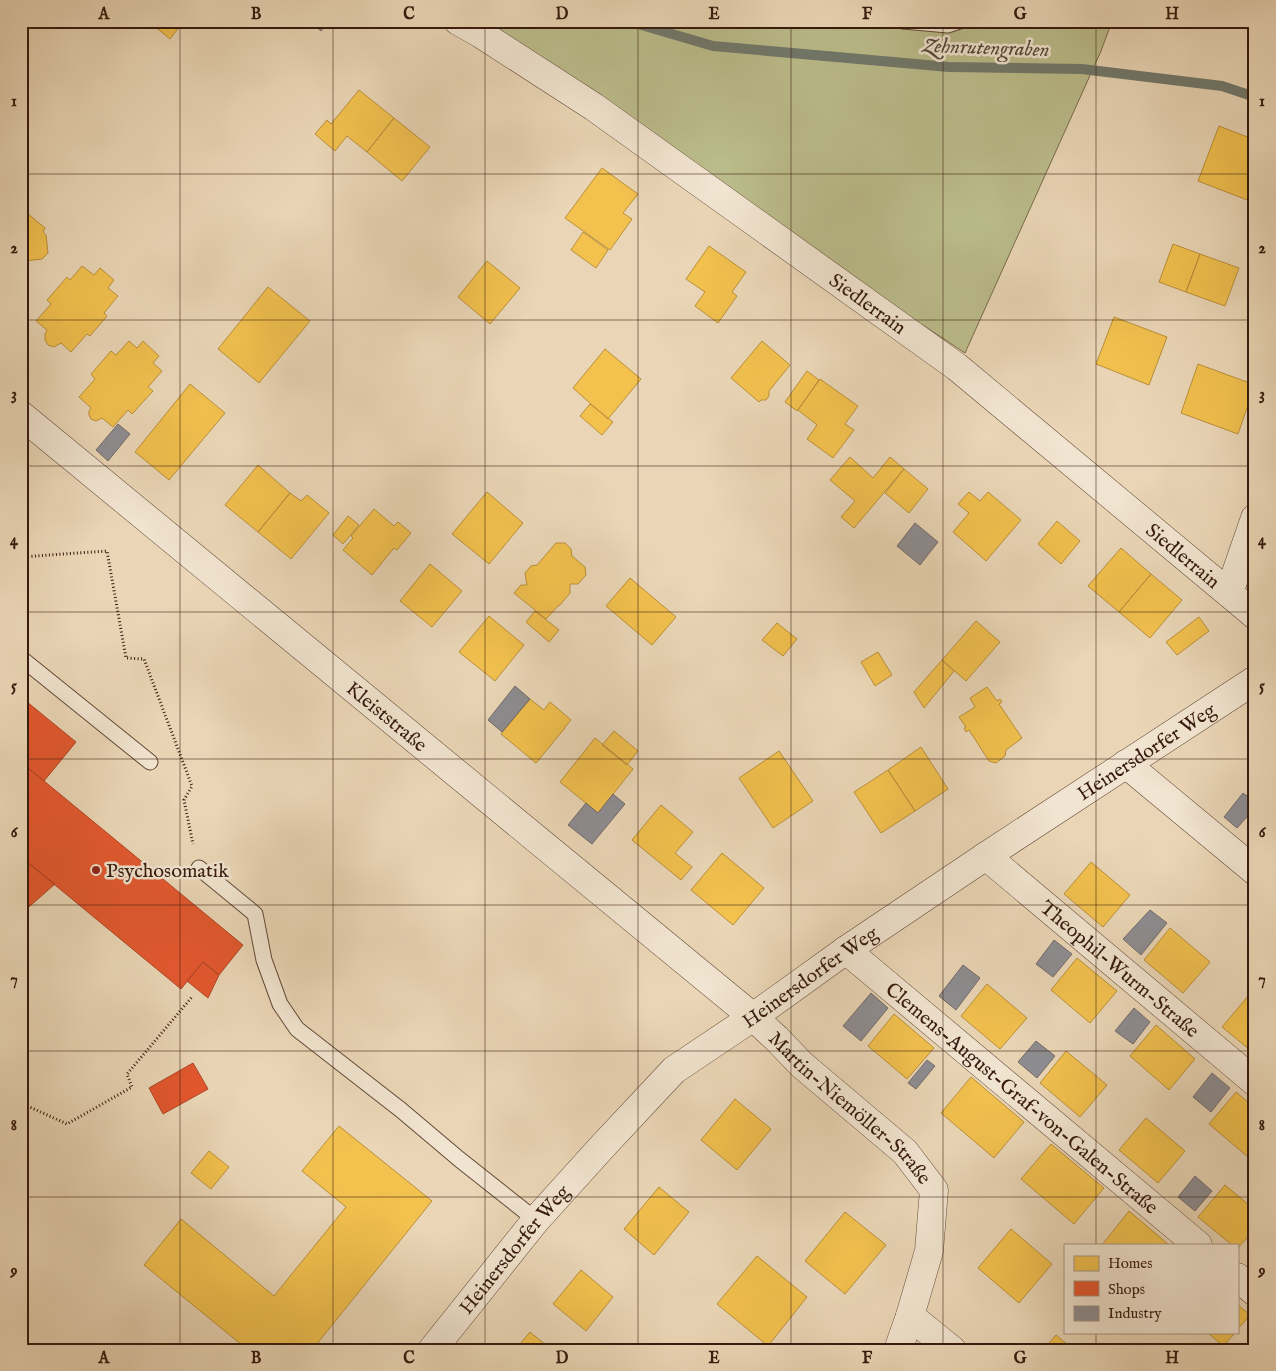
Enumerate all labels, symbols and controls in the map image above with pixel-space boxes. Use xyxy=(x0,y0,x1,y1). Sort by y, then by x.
text: A xyxy=(98,5,111,25)
text: B xyxy=(251,5,262,25)
text: C xyxy=(403,5,415,25)
text: D xyxy=(556,5,569,25)
text: E xyxy=(708,5,720,25)
text: F xyxy=(862,5,873,25)
text: G xyxy=(1014,5,1027,25)
text: H xyxy=(1165,5,1179,25)
water label: Zehnrutengraben xyxy=(920,33,1050,64)
text: 1 xyxy=(11,92,17,112)
text: 1 xyxy=(1259,92,1265,112)
text: 2 xyxy=(10,239,18,259)
text: 2 xyxy=(1258,239,1266,259)
street label: Siedlerrain xyxy=(824,268,911,341)
text: 3 xyxy=(11,385,17,405)
text: 3 xyxy=(1259,385,1265,405)
street label: Siedlerrain xyxy=(1140,518,1225,595)
text: 4 xyxy=(10,531,19,551)
text: 4 xyxy=(1258,531,1267,551)
text: 5 xyxy=(11,677,17,697)
street label: Kleiststraße xyxy=(340,677,432,758)
text: 5 xyxy=(1259,677,1265,697)
street label: Heinersdorfer Weg xyxy=(1073,697,1222,807)
text: 6 xyxy=(11,823,19,843)
text: 6 xyxy=(1259,823,1267,843)
place label: Psychosomatik xyxy=(106,859,229,884)
marker: Psychosomatik xyxy=(90,864,102,876)
street label: Theophil-Wurm-Straße xyxy=(1034,896,1204,1044)
street label: Heinersdorfer Weg xyxy=(738,921,884,1035)
text: 7 xyxy=(10,970,18,990)
text: 7 xyxy=(1258,970,1266,990)
street label: Clemens-August-Graf-von-Galen-Straße xyxy=(880,977,1163,1220)
street label: Martin-Niemöller-Straße xyxy=(763,1027,936,1190)
text: 8 xyxy=(11,1116,17,1136)
text: 8 xyxy=(1259,1116,1265,1136)
street label: Heinersdorfer Weg xyxy=(454,1179,577,1320)
legend xyxy=(1064,1244,1238,1334)
text: Homes xyxy=(1108,1254,1152,1273)
text: 9 xyxy=(10,1262,18,1282)
text: 9 xyxy=(1258,1262,1266,1282)
text: Shops xyxy=(1108,1280,1145,1299)
text: Industry xyxy=(1108,1304,1162,1323)
text: A xyxy=(98,1349,111,1369)
text: B xyxy=(251,1349,262,1369)
text: C xyxy=(403,1349,415,1369)
text: D xyxy=(556,1349,569,1369)
text: E xyxy=(708,1349,720,1369)
text: F xyxy=(862,1349,873,1369)
text: G xyxy=(1014,1349,1027,1369)
text: H xyxy=(1165,1349,1179,1369)

